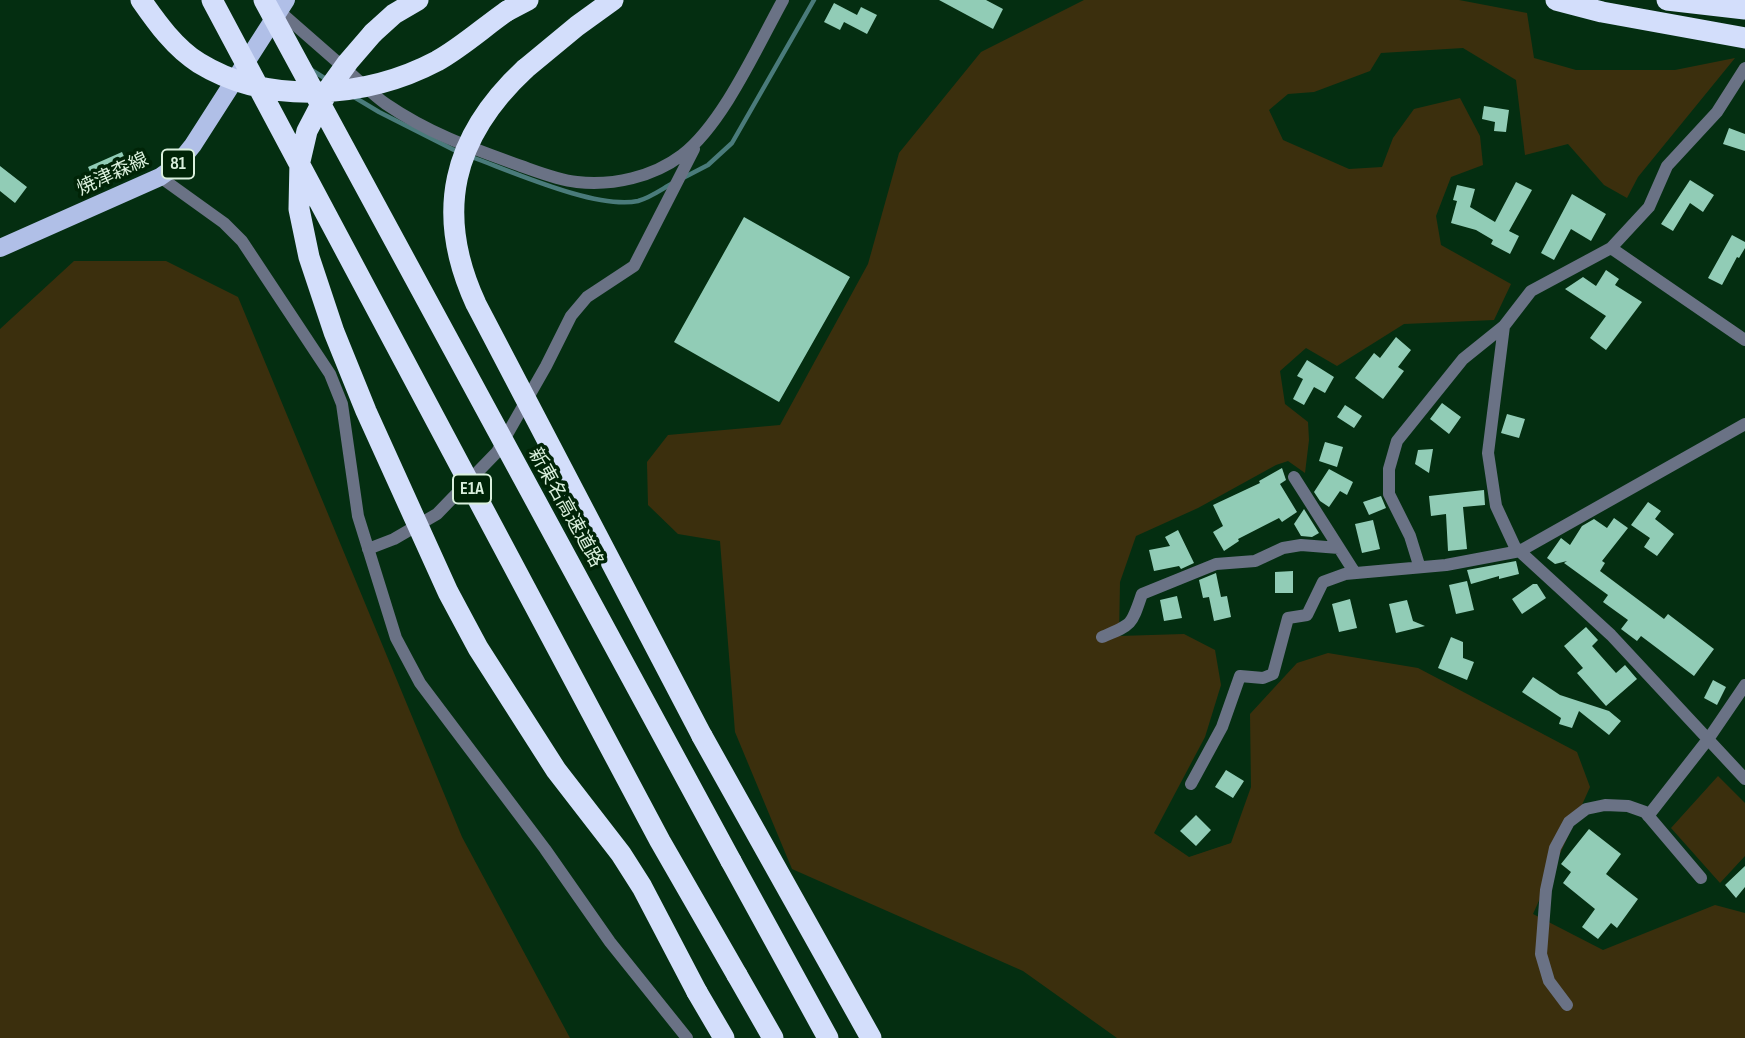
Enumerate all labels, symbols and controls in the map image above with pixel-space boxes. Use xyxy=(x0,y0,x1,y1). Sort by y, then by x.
street label: 焼津森線 xyxy=(74,149,152,201)
road number: 81 xyxy=(162,149,194,178)
street label: 新東名高速道路 xyxy=(523,444,607,572)
road number: E1A xyxy=(453,475,491,504)

